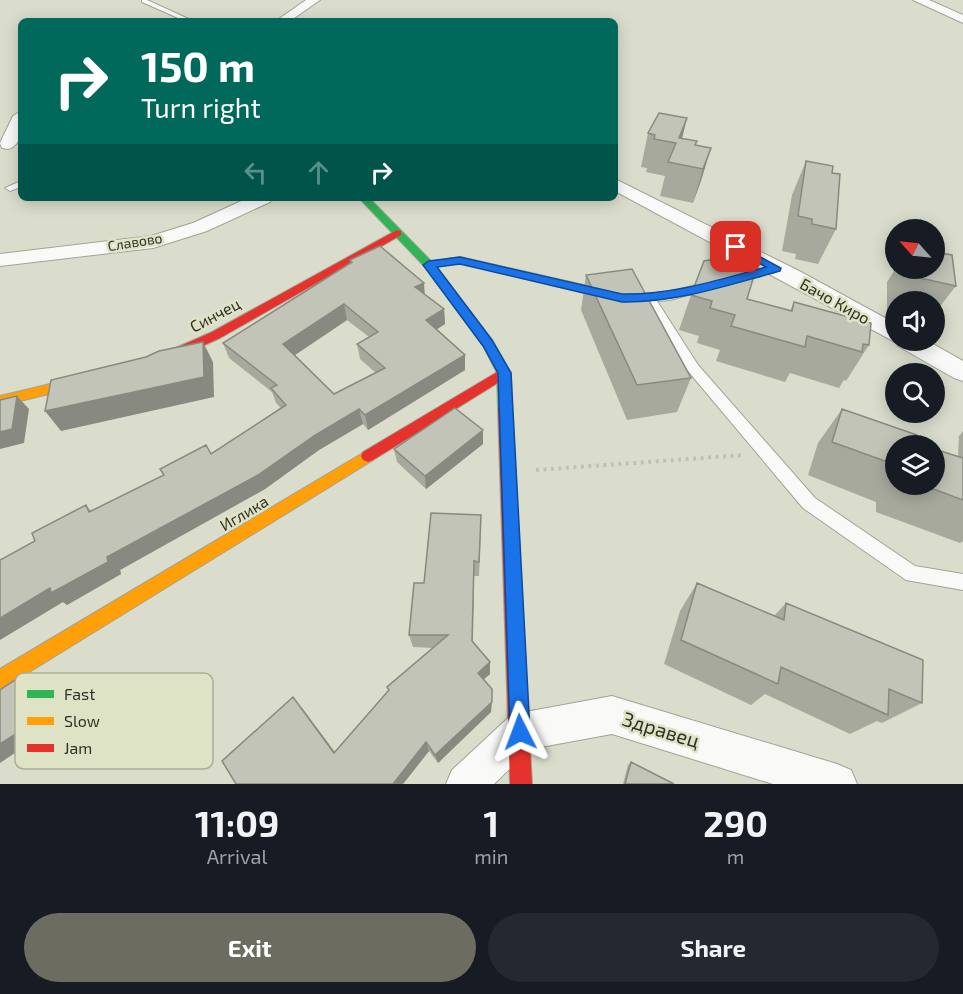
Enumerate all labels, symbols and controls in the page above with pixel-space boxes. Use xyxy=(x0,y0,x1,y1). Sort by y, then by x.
text: 150 m xyxy=(141,40,255,90)
icon: right xyxy=(42,42,120,120)
text: Turn right xyxy=(141,91,261,123)
icon: left xyxy=(239,156,272,189)
icon: ahead xyxy=(302,156,335,189)
icon: right xyxy=(365,156,398,189)
north arrow xyxy=(885,219,945,279)
map controls xyxy=(885,219,945,495)
pin xyxy=(710,221,761,272)
street label: Славово xyxy=(106,229,163,254)
icon: arrive xyxy=(719,230,752,263)
street label: Бачо Киро xyxy=(797,274,874,328)
button: sound xyxy=(885,291,945,351)
street label: Синчец xyxy=(186,293,243,336)
button: search xyxy=(885,363,945,423)
button: layers xyxy=(885,435,945,495)
street label: Иглика xyxy=(216,491,271,534)
legend xyxy=(15,673,213,769)
text: Fast xyxy=(64,684,95,703)
position arrow xyxy=(488,700,552,764)
street label: Здравец xyxy=(620,706,703,752)
text: Slow xyxy=(64,711,100,730)
text: Jam xyxy=(64,738,92,757)
text: 11:09 xyxy=(195,801,279,844)
text: 1 xyxy=(483,801,499,844)
text: 290 xyxy=(703,801,768,844)
text: Arrival xyxy=(207,844,268,868)
text: min xyxy=(474,844,508,868)
text: m xyxy=(727,844,744,868)
button: Exit xyxy=(24,913,476,982)
button: Share xyxy=(488,913,939,982)

